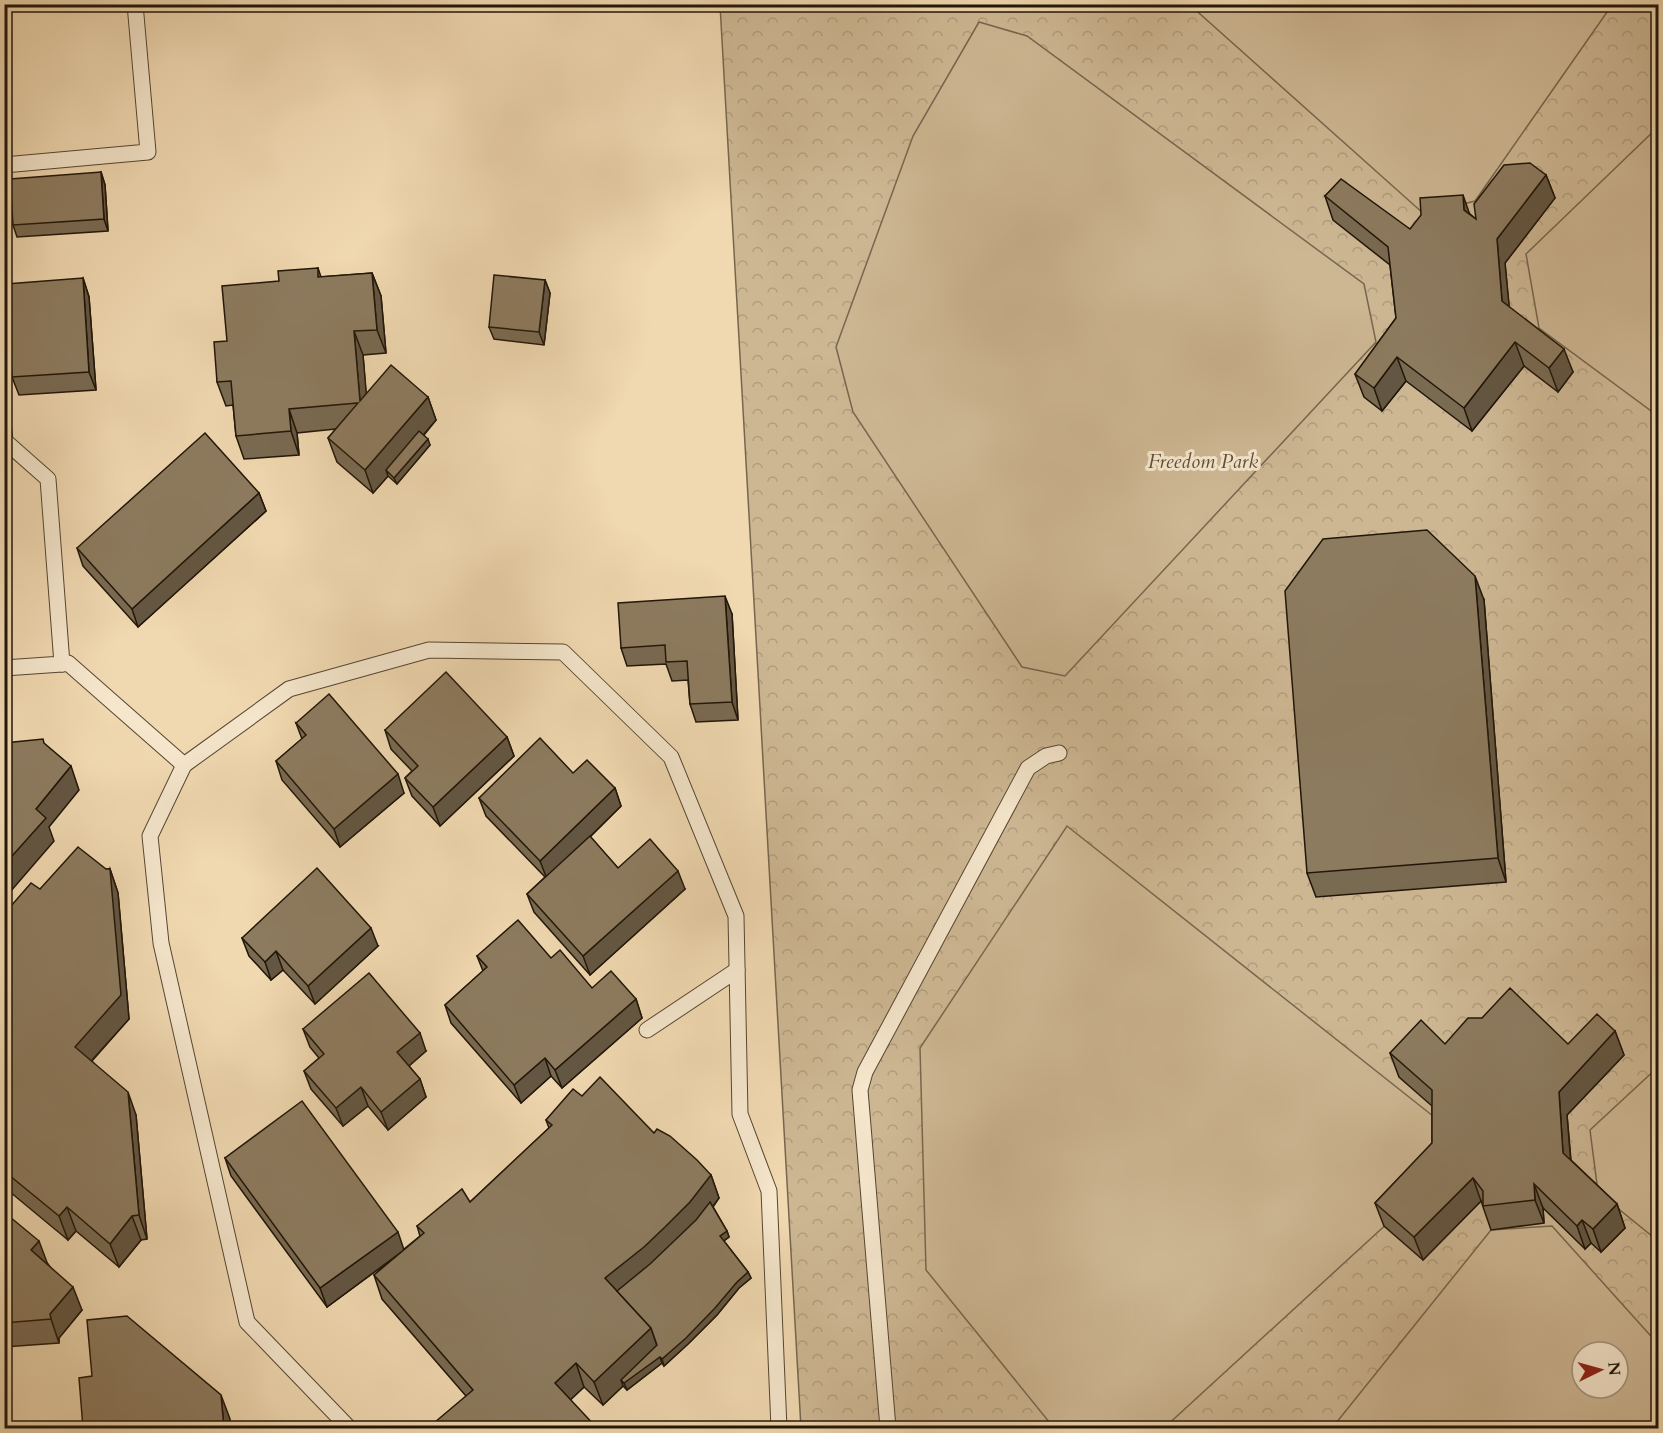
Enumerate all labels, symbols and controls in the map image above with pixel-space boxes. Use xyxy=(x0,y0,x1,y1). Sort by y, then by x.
park label: Freedom Park xyxy=(1148,448,1258,475)
north arrow xyxy=(1570,1340,1630,1400)
text: N xyxy=(1602,1361,1626,1377)

